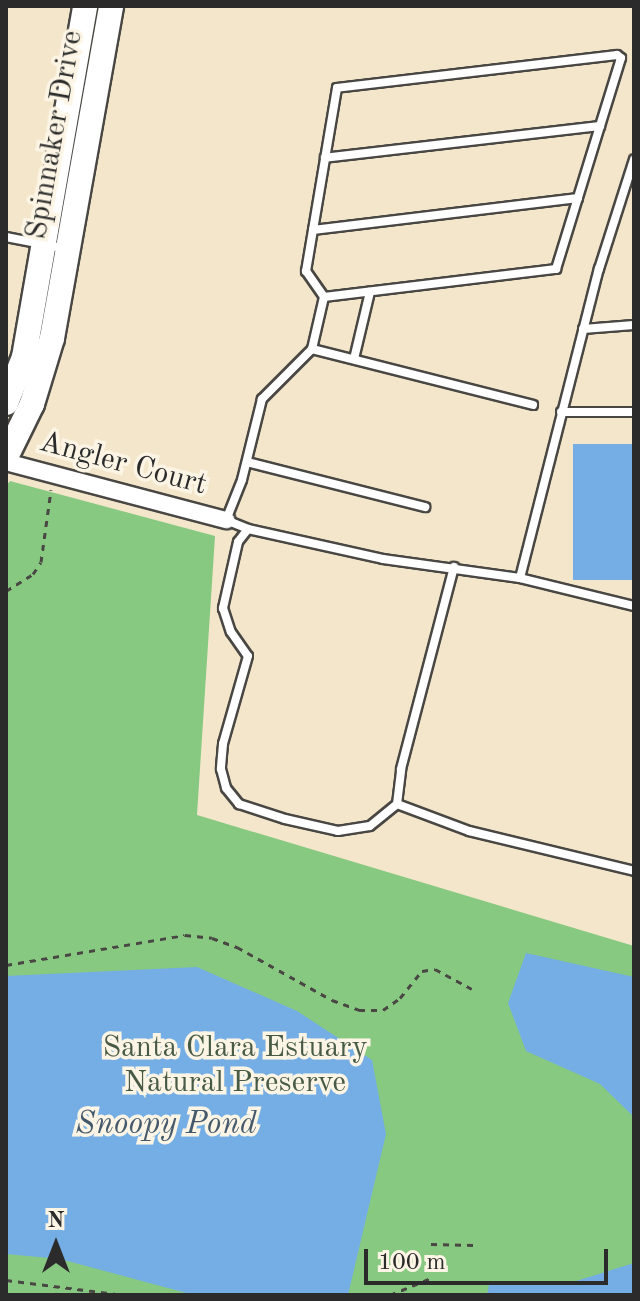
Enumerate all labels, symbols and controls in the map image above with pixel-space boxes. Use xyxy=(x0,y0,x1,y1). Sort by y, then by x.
street label: Spinnaker Drive xyxy=(19,28,91,242)
street label: Angler Court xyxy=(35,424,211,504)
park label: Santa Clara Estuary Natural Preserve xyxy=(102,1030,368,1100)
water label: Snoopy Pond xyxy=(75,1106,257,1144)
north arrow xyxy=(16,1205,96,1285)
text: N xyxy=(48,1210,64,1232)
scale bar xyxy=(368,1233,612,1283)
text: 100 m xyxy=(378,1251,446,1275)

